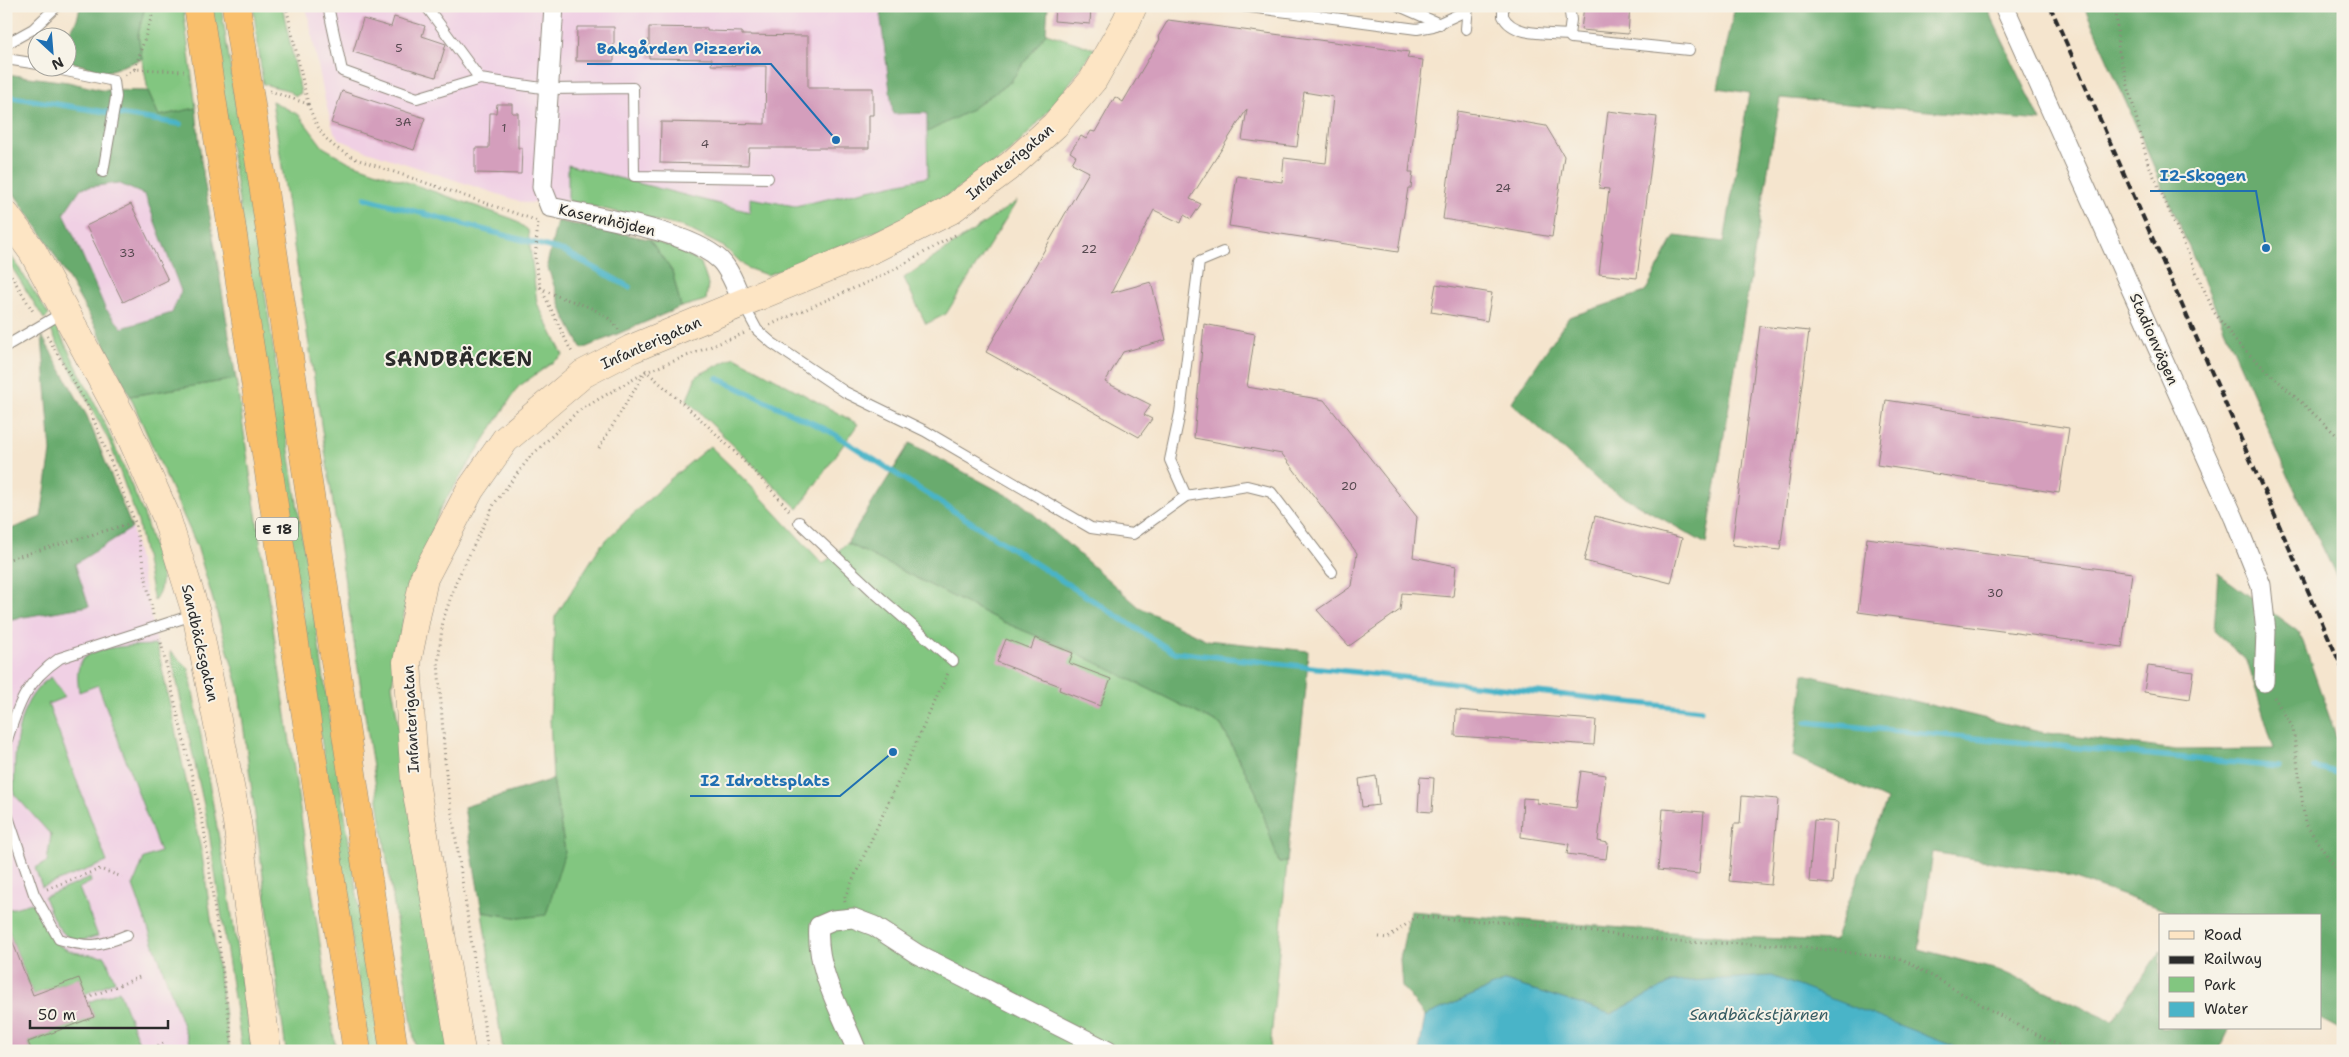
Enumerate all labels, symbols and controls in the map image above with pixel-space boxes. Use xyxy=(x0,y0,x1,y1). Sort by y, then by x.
north arrow xyxy=(28,28,78,78)
callout: Bakgården Pizzeria xyxy=(587,33,771,64)
text: Bakgården Pizzeria xyxy=(597,38,761,59)
house number: 5 xyxy=(395,40,403,56)
text: N xyxy=(49,53,67,74)
house number: 3A xyxy=(395,114,412,130)
house number: 1 xyxy=(501,120,507,136)
street label: Infanterigatan xyxy=(962,120,1058,204)
house number: 4 xyxy=(701,136,709,152)
callout: I2-Skogen xyxy=(2150,160,2256,191)
text: I2-Skogen xyxy=(2160,165,2247,186)
house number: 24 xyxy=(1495,180,1511,196)
street label: Kasernhöjden xyxy=(557,199,657,241)
house number: 22 xyxy=(1081,241,1097,257)
house number: 33 xyxy=(119,245,135,261)
street label: Stadionvägen xyxy=(2125,290,2183,388)
street label: Infanterigatan xyxy=(598,312,704,374)
district label: SANDBÄCKEN xyxy=(385,346,533,372)
house number: 20 xyxy=(1341,478,1357,494)
road number: E 18 xyxy=(256,518,298,540)
street label: Sandbäcksgatan xyxy=(177,582,223,704)
house number: 30 xyxy=(1987,585,2003,601)
street label: Infanterigatan xyxy=(398,665,424,773)
callout: I2 Idrottsplats xyxy=(690,765,840,796)
text: I2 Idrottsplats xyxy=(700,770,830,791)
legend xyxy=(2159,914,2322,1030)
text: Road xyxy=(2204,925,2242,945)
text: Railway xyxy=(2204,949,2262,969)
text: Park xyxy=(2204,975,2236,995)
scale bar xyxy=(30,997,168,1029)
text: Water xyxy=(2204,999,2248,1019)
water label: Sandbäckstjärnen xyxy=(1689,1004,1829,1025)
text: 50 m xyxy=(38,1005,76,1025)

